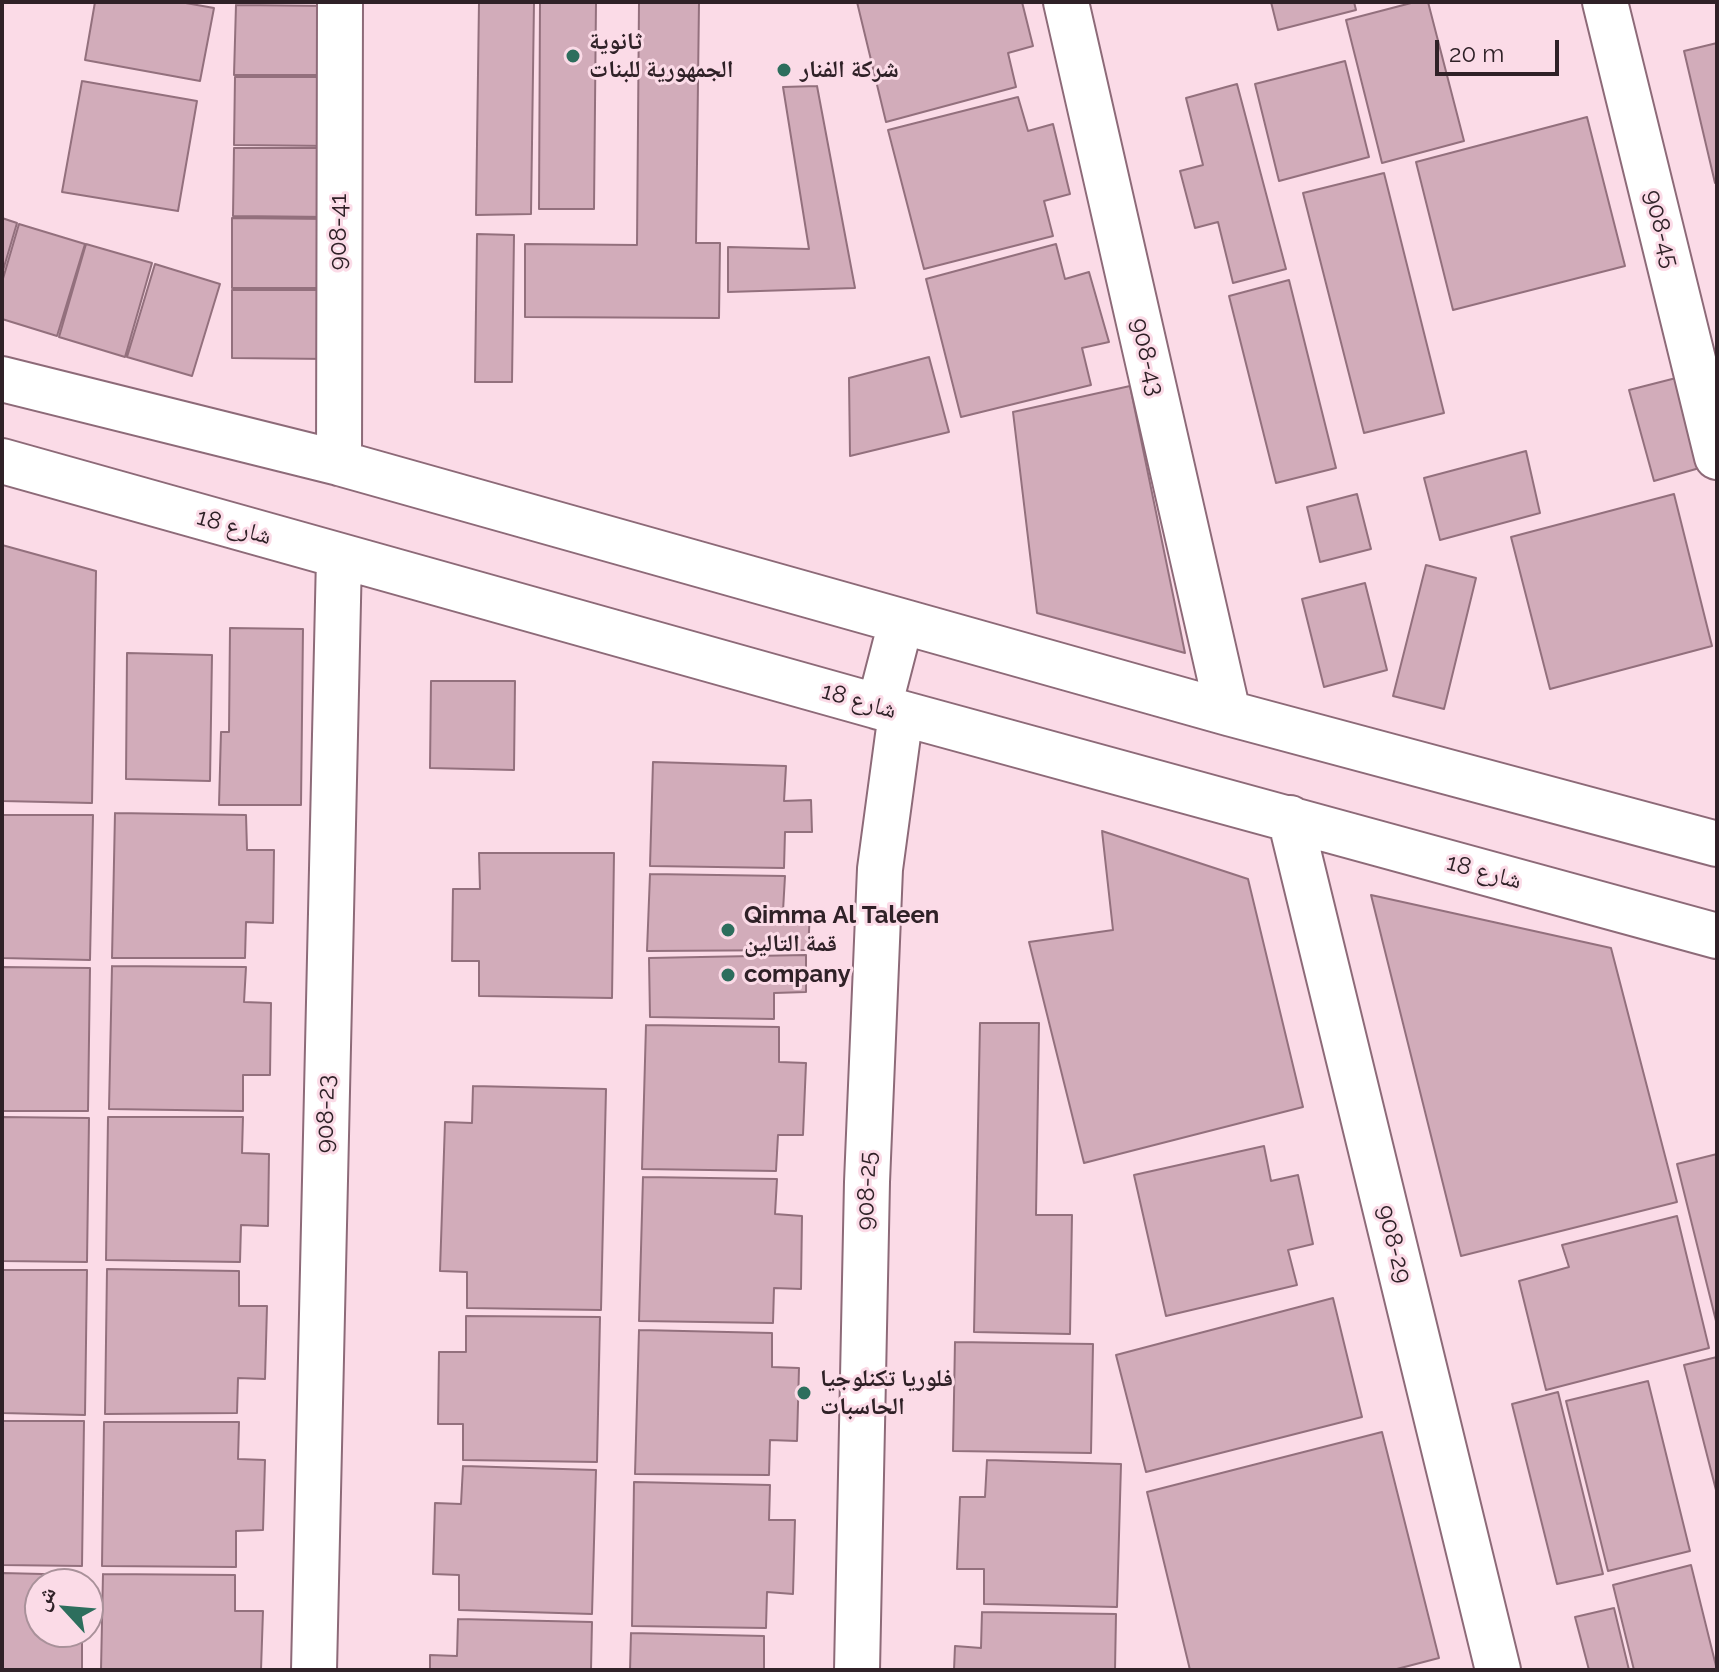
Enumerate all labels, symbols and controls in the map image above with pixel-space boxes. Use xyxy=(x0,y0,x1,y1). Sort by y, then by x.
scale bar xyxy=(1439,24,1563,74)
place label: ثانوية الجمهورية للبنات xyxy=(589,28,734,84)
text: 20 m xyxy=(1449,39,1504,68)
marker: ثانوية الجمهورية للبنات xyxy=(564,47,582,65)
place label: شركة الفنار xyxy=(800,56,899,84)
marker: شركة الفنار xyxy=(775,61,793,79)
street label: 908-45 xyxy=(1637,187,1685,271)
street label: 908-41 xyxy=(325,194,353,270)
street label: 908-43 xyxy=(1124,315,1170,399)
street label: شارع 18 xyxy=(193,503,275,551)
street label: شارع 18 xyxy=(818,677,900,725)
street label: شارع 18 xyxy=(1443,848,1525,896)
place label: Qimma Al Taleen قمة التالين xyxy=(744,902,939,958)
marker: Qimma Al Taleen قمة التالين xyxy=(719,921,737,939)
place label: company xyxy=(744,961,851,989)
marker: company xyxy=(719,966,737,984)
street label: 908-23 xyxy=(311,1075,341,1153)
street label: 908-25 xyxy=(851,1151,883,1231)
street label: 908-29 xyxy=(1370,1202,1418,1286)
place label: فلوريا تكنلوجيا الحاسبات xyxy=(820,1365,953,1421)
marker: فلوريا تكنلوجيا الحاسبات xyxy=(795,1384,813,1402)
north arrow xyxy=(24,1568,104,1648)
text: ش xyxy=(27,1582,61,1615)

